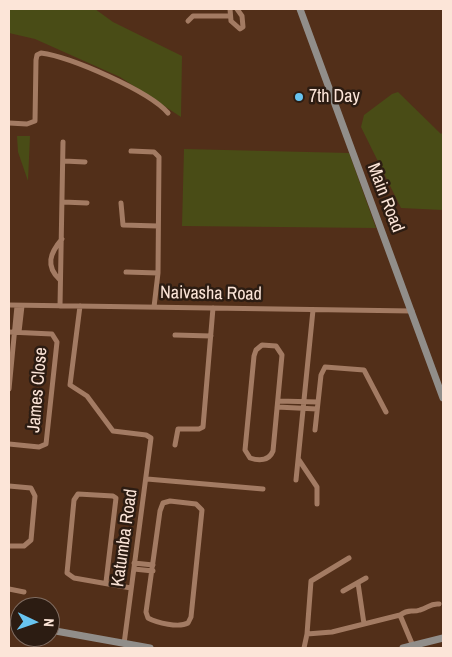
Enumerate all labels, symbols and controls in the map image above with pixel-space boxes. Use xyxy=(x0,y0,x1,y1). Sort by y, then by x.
place label: 7th Day xyxy=(309,86,360,108)
marker: 7th Day xyxy=(293,91,305,103)
street label: Main Road xyxy=(362,160,408,236)
street label: Naivasha Road xyxy=(160,282,262,306)
street label: James Close xyxy=(24,347,52,433)
street label: Katumba Road xyxy=(107,488,143,588)
north arrow xyxy=(10,597,60,647)
text: N xyxy=(40,618,58,627)

